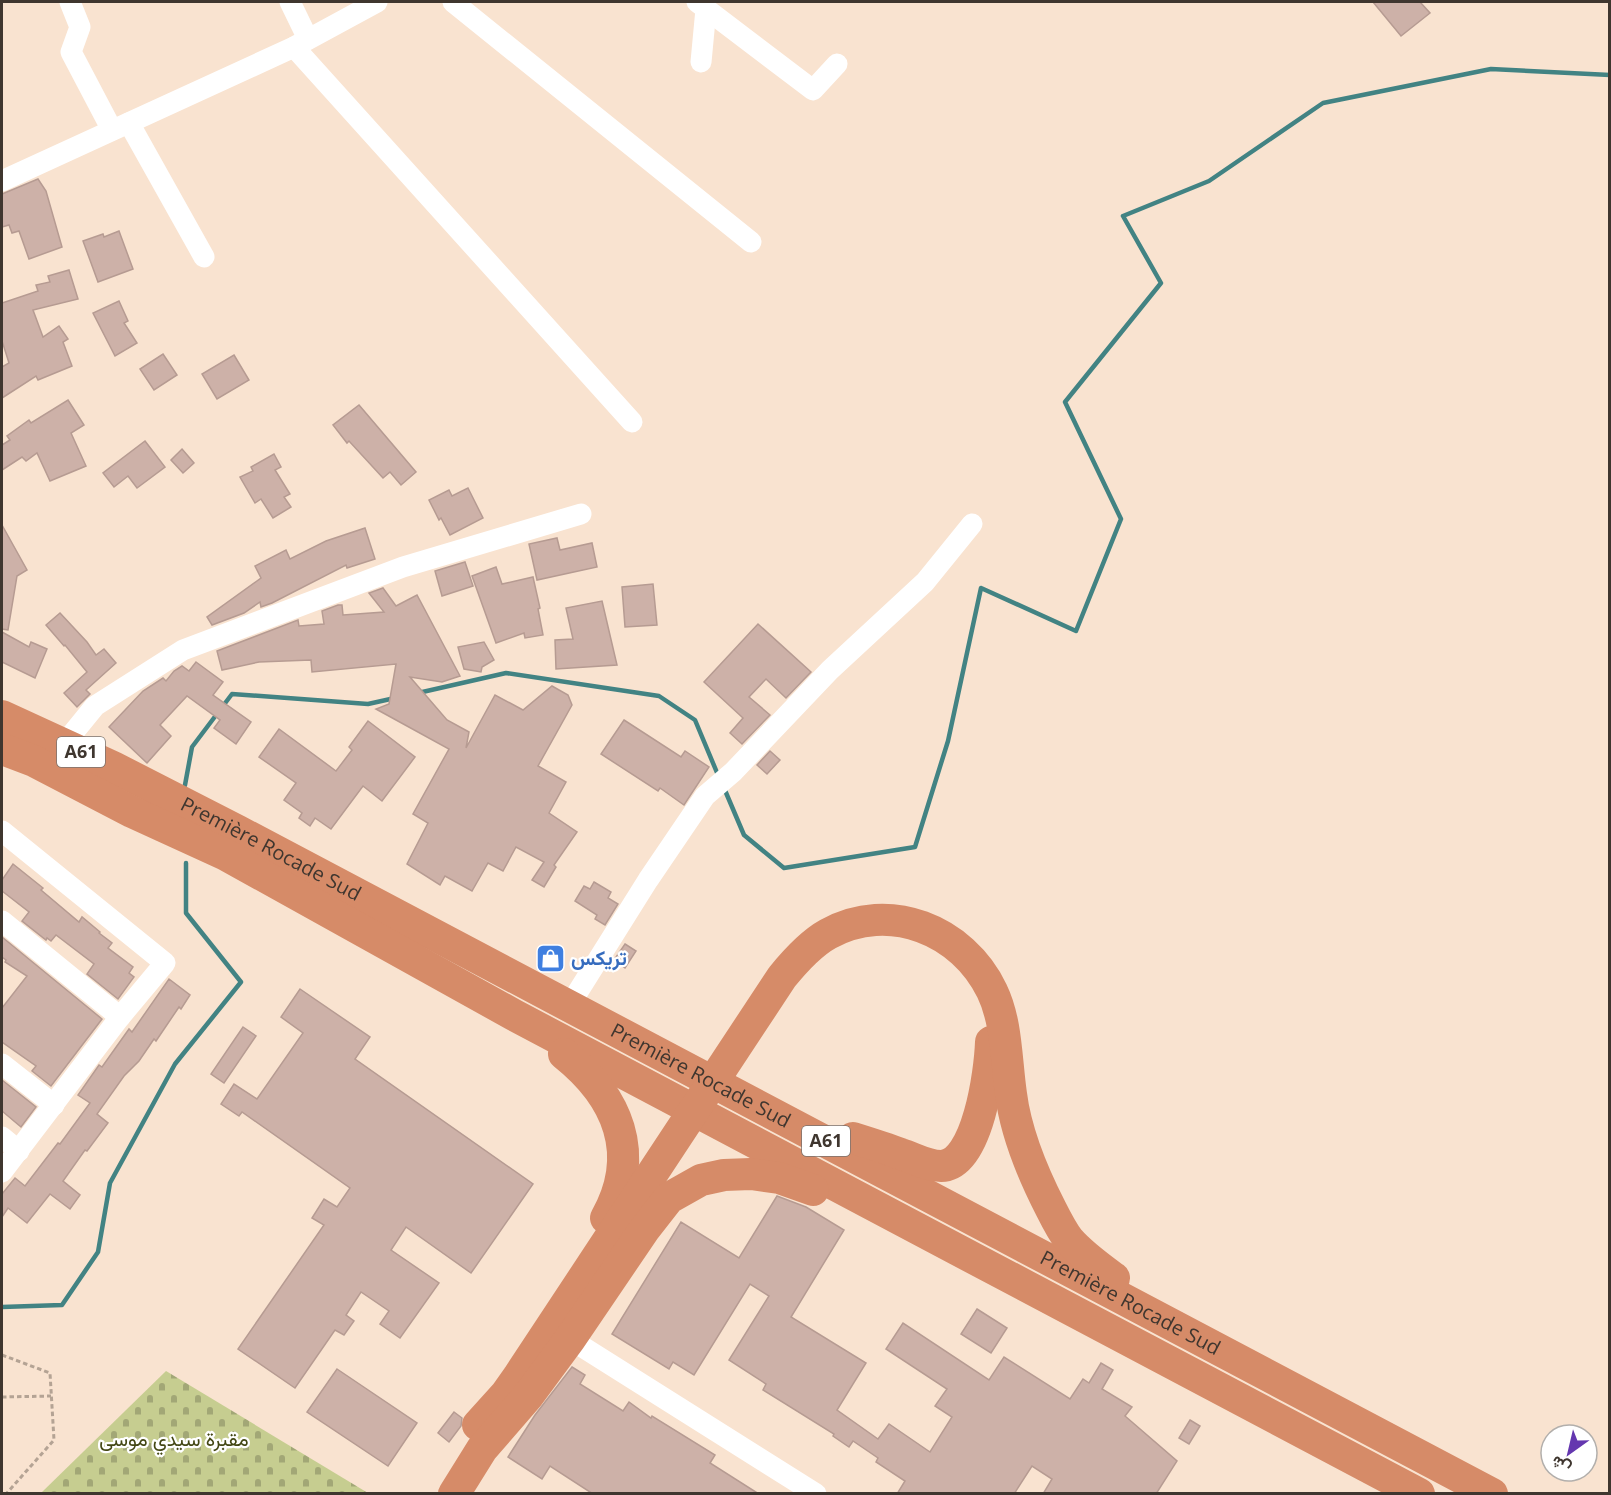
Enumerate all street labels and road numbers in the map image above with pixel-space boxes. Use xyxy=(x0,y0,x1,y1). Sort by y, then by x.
road number: A61 xyxy=(57,737,105,767)
street label: Première Rocade Sud xyxy=(176,790,366,907)
street label: Première Rocade Sud xyxy=(606,1016,796,1134)
road number: A61 xyxy=(802,1126,850,1156)
street label: Première Rocade Sud xyxy=(1036,1244,1225,1361)

